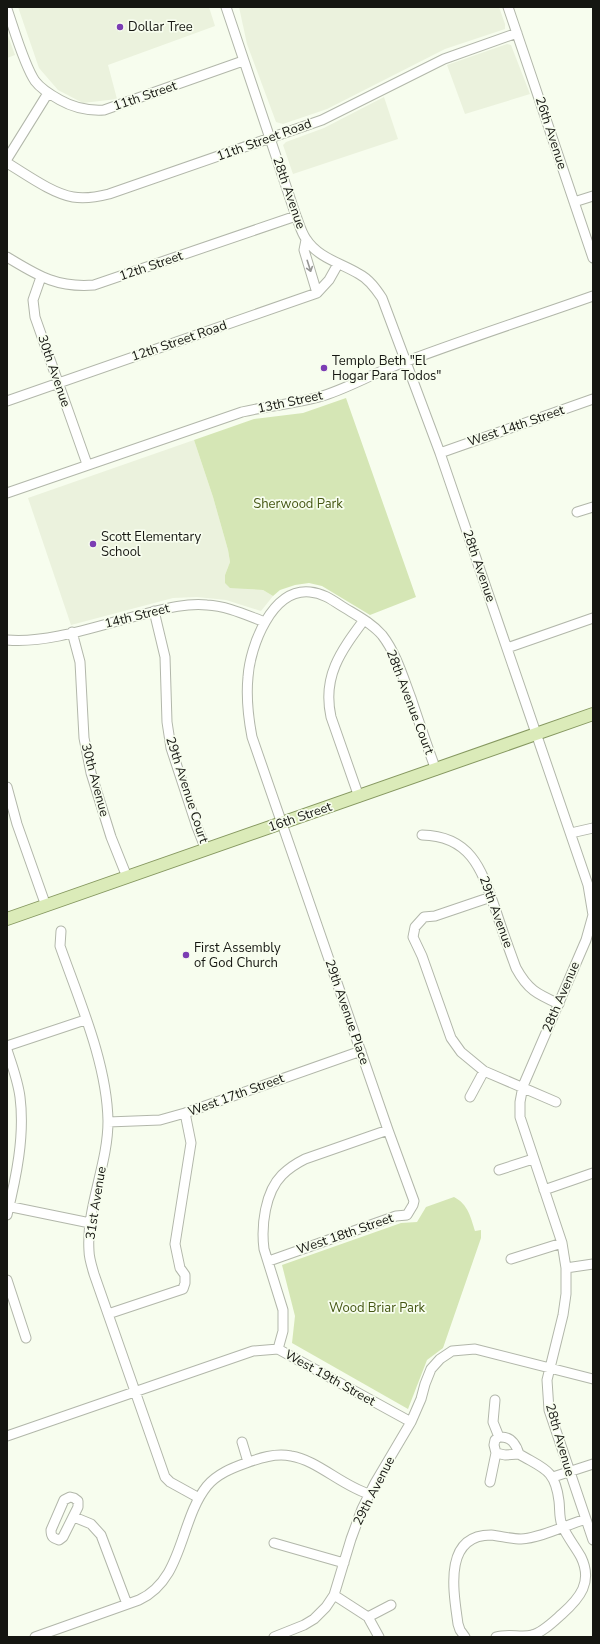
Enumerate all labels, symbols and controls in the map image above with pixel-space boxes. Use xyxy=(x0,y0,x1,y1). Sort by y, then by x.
place label: Dollar Tree xyxy=(128,18,193,36)
marker: Dollar Tree xyxy=(115,22,125,32)
street label: 11th Street xyxy=(111,77,180,115)
street label: 26th Avenue xyxy=(531,94,571,172)
street label: 11th Street Road xyxy=(214,114,314,166)
street label: 28th Avenue xyxy=(268,155,310,232)
street label: 12th Street xyxy=(117,247,186,285)
one-way arrow xyxy=(306,260,313,273)
street label: 12th Street Road xyxy=(129,316,229,366)
street label: 30th Avenue xyxy=(33,333,75,410)
place label: Templo Beth "El Hogar Para Todos" xyxy=(332,352,441,385)
marker: Templo Beth "El Hogar Para Todos" xyxy=(319,363,329,373)
street label: 13th Street xyxy=(256,386,325,418)
street label: West 14th Street xyxy=(465,401,567,451)
park label: Sherwood Park xyxy=(253,495,343,513)
place label: Scott Elementary School xyxy=(101,528,202,561)
street label: 28th Avenue xyxy=(458,528,500,605)
marker: Scott Elementary School xyxy=(88,539,98,549)
street label: 14th Street xyxy=(103,599,172,633)
street label: 28th Avenue Court xyxy=(382,647,438,757)
street label: 29th Avenue Court xyxy=(161,735,213,846)
street label: 30th Avenue xyxy=(77,741,113,819)
street label: 16th Street xyxy=(266,798,335,836)
street label: 29th Avenue xyxy=(475,874,517,950)
place label: First Assembly of God Church xyxy=(194,939,281,972)
marker: First Assembly of God Church xyxy=(181,950,191,960)
street label: 29th Avenue Place xyxy=(321,957,373,1067)
street label: 28th Avenue xyxy=(538,959,584,1035)
street label: West 17th Street xyxy=(186,1069,287,1121)
street label: 31st Avenue xyxy=(81,1165,111,1241)
street label: West 18th Street xyxy=(294,1209,396,1259)
park label: Wood Briar Park xyxy=(329,1299,426,1317)
street label: West 19th Street xyxy=(282,1346,379,1411)
street label: 28th Avenue xyxy=(541,1401,579,1479)
street label: 29th Avenue xyxy=(349,1453,399,1529)

